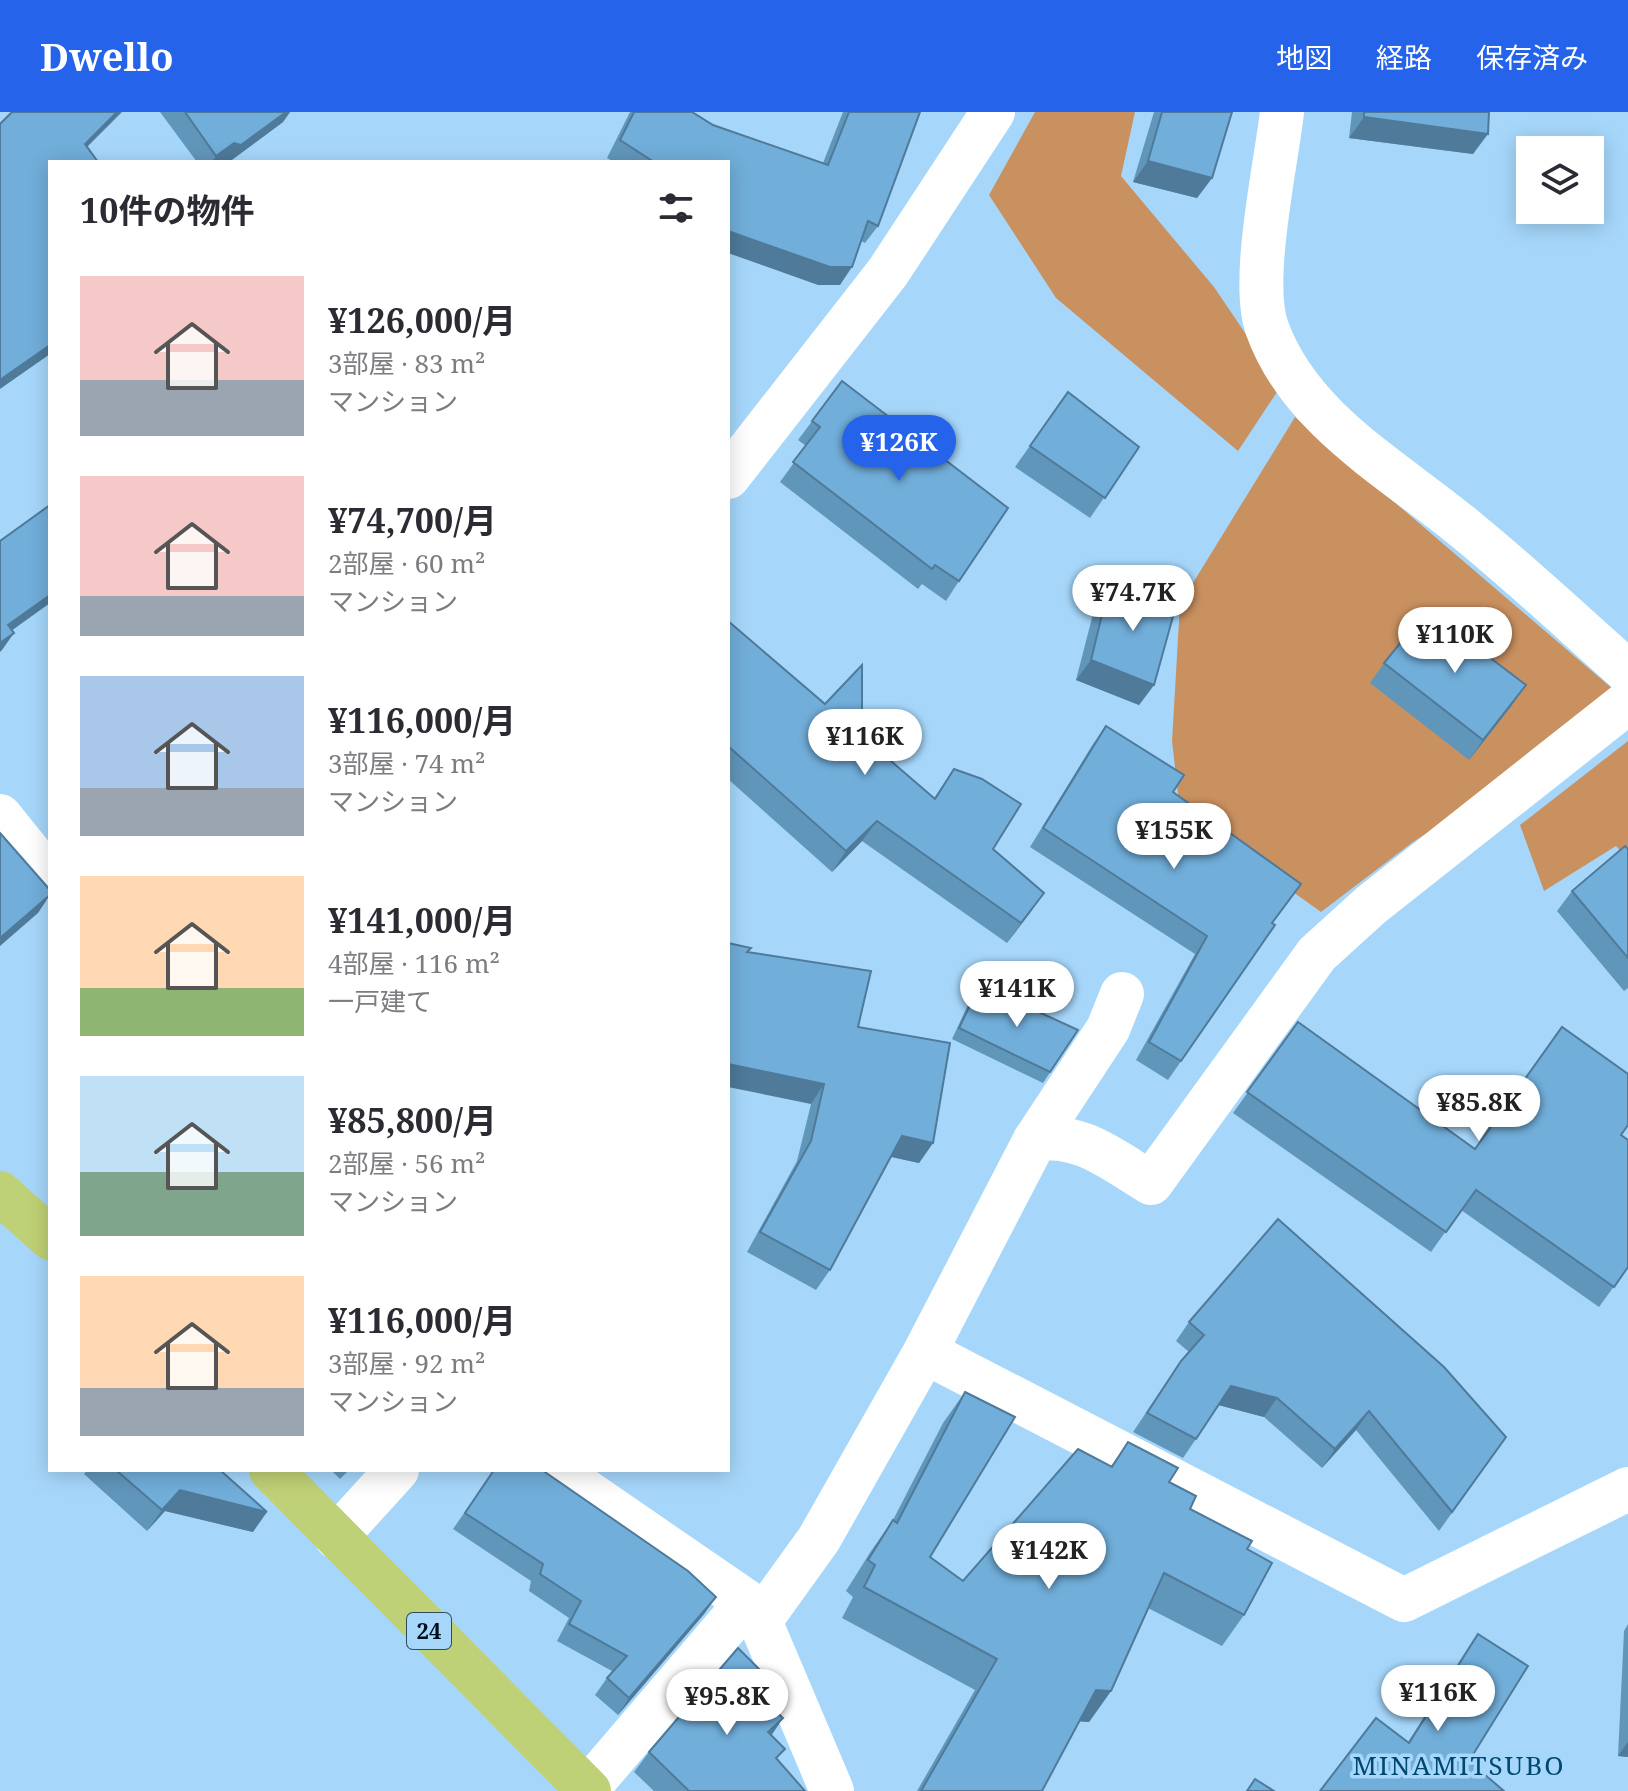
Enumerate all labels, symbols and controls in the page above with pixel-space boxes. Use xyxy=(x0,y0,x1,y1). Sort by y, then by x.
text: Dwello xyxy=(40,30,174,82)
text: 地図 xyxy=(1276,38,1332,76)
text: 経路 xyxy=(1376,38,1432,76)
text: 保存済み xyxy=(1476,38,1588,76)
map controls xyxy=(1516,136,1604,224)
button: layers xyxy=(1516,136,1604,224)
icon: filters xyxy=(654,186,698,230)
text: 10件の物件 xyxy=(80,187,254,233)
text: ¥126,000/月 xyxy=(328,297,516,343)
icon: home xyxy=(144,308,240,404)
text: 3部屋 · 83 m² xyxy=(328,345,485,381)
text: マンション xyxy=(328,383,458,419)
pin: ¥126K xyxy=(843,415,955,483)
text: ¥126K xyxy=(860,423,938,459)
text: ¥74,700/月 xyxy=(328,497,497,543)
icon: home xyxy=(144,508,240,604)
text: 2部屋 · 60 m² xyxy=(328,545,485,581)
pin: ¥74.7K xyxy=(1068,565,1198,633)
text: ¥74.7K xyxy=(1090,573,1176,609)
text: マンション xyxy=(328,583,458,619)
pin: ¥110K xyxy=(1399,607,1511,675)
text: ¥110K xyxy=(1416,615,1494,651)
text: ¥116,000/月 xyxy=(328,697,516,743)
icon: home xyxy=(144,708,240,804)
pin: ¥116K xyxy=(809,709,921,777)
text: ¥116K xyxy=(826,717,904,753)
text: 3部屋 · 74 m² xyxy=(328,745,485,781)
text: マンション xyxy=(328,783,458,819)
pin: ¥155K xyxy=(1118,803,1230,871)
text: ¥155K xyxy=(1135,811,1213,847)
text: ¥141,000/月 xyxy=(328,897,516,943)
icon: home xyxy=(144,908,240,1004)
text: 4部屋 · 116 m² xyxy=(328,945,500,981)
pin: ¥141K xyxy=(961,961,1073,1029)
text: ¥141K xyxy=(978,969,1056,1005)
text: 一戸建て xyxy=(328,983,432,1019)
pin: ¥85.8K xyxy=(1414,1075,1544,1143)
text: ¥85.8K xyxy=(1436,1083,1522,1119)
text: ¥85,800/月 xyxy=(328,1097,497,1143)
icon: home xyxy=(144,1108,240,1204)
text: 2部屋 · 56 m² xyxy=(328,1145,485,1181)
text: マンション xyxy=(328,1183,458,1219)
text: ¥116,000/月 xyxy=(328,1297,516,1343)
icon: home xyxy=(144,1308,240,1404)
text: 3部屋 · 92 m² xyxy=(328,1345,485,1381)
text: マンション xyxy=(328,1383,458,1419)
pin: ¥142K xyxy=(993,1523,1105,1591)
text: ¥142K xyxy=(1010,1531,1088,1567)
road number: 24 xyxy=(407,1613,451,1649)
pin: ¥116K xyxy=(1382,1665,1494,1733)
pin: ¥95.8K xyxy=(662,1669,792,1737)
text: ¥116K xyxy=(1399,1673,1477,1709)
text: ¥95.8K xyxy=(684,1677,770,1713)
district label: MINAMITSUBO xyxy=(1352,1747,1566,1783)

